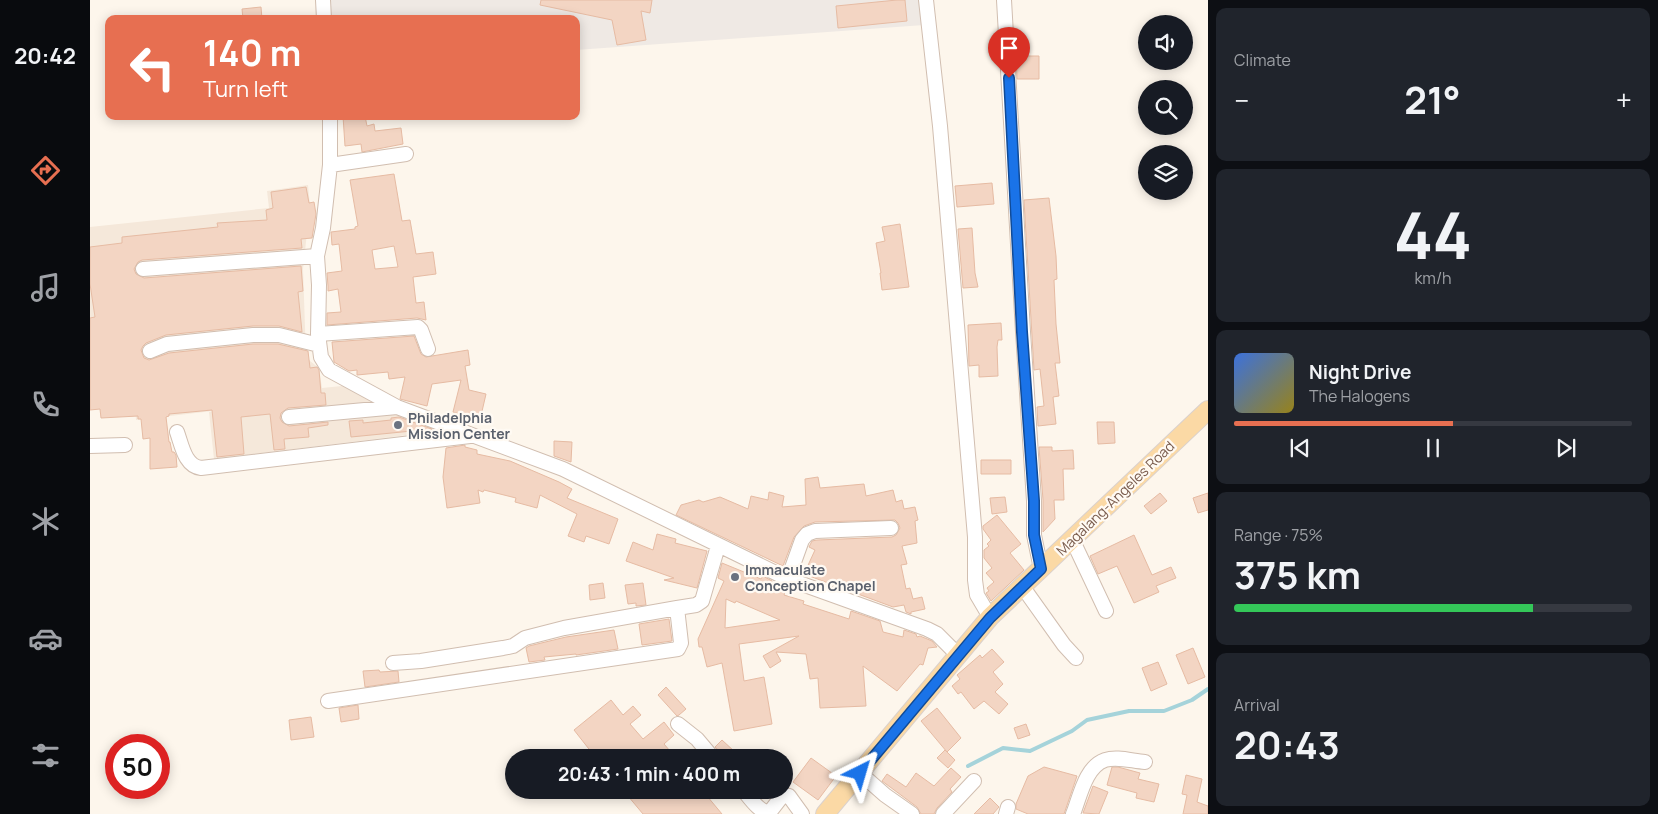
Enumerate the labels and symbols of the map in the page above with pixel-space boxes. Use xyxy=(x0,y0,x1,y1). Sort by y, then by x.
pin xyxy=(988,27,1030,78)
place label: Philadelphia Mission Center xyxy=(408,408,511,443)
marker: Philadelphia Mission Center xyxy=(392,419,404,431)
street label: Magalang-Angeles Road xyxy=(1052,437,1178,559)
place label: Immaculate Conception Chapel xyxy=(745,560,876,595)
marker: Immaculate Conception Chapel xyxy=(729,571,741,583)
speed limit sign: 50 xyxy=(105,734,170,799)
position arrow xyxy=(833,746,885,798)

